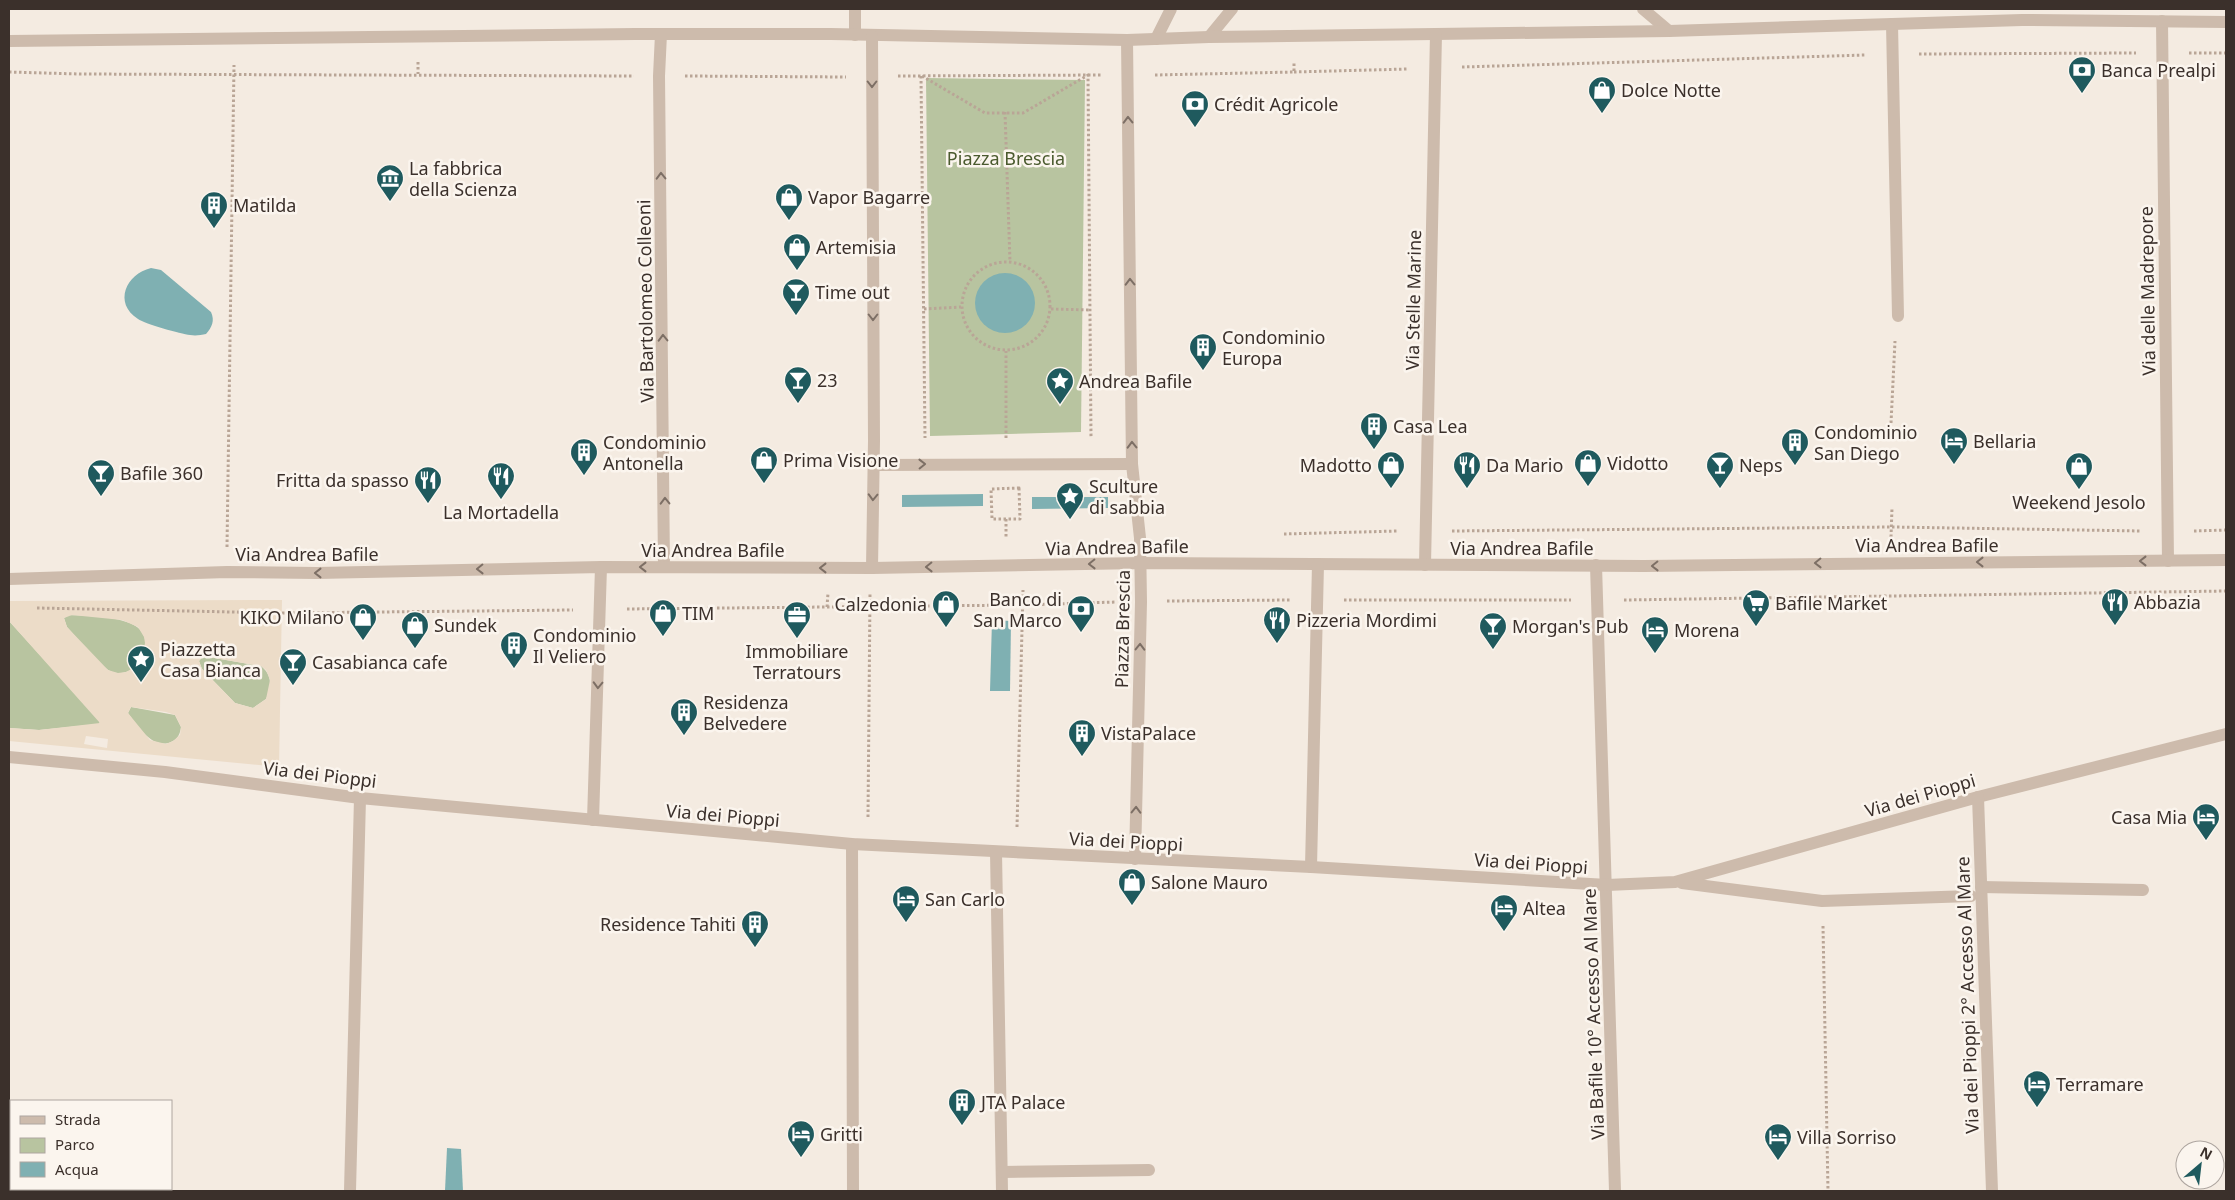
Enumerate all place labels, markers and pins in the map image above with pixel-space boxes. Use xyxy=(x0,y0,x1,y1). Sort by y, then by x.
bank icon: Banca Prealpi xyxy=(2067,55,2097,94)
place label: Banca Prealpi xyxy=(2101,58,2216,82)
shop icon: Dolce Notte xyxy=(1587,75,1617,114)
place label: Dolce Notte xyxy=(1621,78,1721,102)
bank icon: Crédit Agricole xyxy=(1180,89,1210,128)
place label: Crédit Agricole xyxy=(1214,92,1338,116)
place label: La fabbrica della Scienza xyxy=(409,156,517,201)
museum icon: La fabbrica della Scienza xyxy=(375,163,405,202)
shop icon: Vapor Bagarre xyxy=(774,182,804,221)
place label: Vapor Bagarre xyxy=(808,185,930,209)
building icon: Matilda xyxy=(199,190,229,229)
place label: Matilda xyxy=(233,193,296,217)
shop icon: Artemisia xyxy=(782,232,812,271)
place label: Artemisia xyxy=(816,235,896,259)
bar icon: Time out xyxy=(781,277,811,316)
place label: Time out xyxy=(815,280,890,304)
place label: Condominio Europa xyxy=(1222,325,1325,370)
building icon: Condominio Europa xyxy=(1188,332,1218,371)
bar icon: 23 xyxy=(783,365,813,404)
place icon: Andrea Bafile xyxy=(1045,366,1075,405)
place label: 23 xyxy=(817,368,838,392)
place label: Andrea Bafile xyxy=(1079,369,1192,393)
building icon: Casa Lea xyxy=(1359,411,1389,450)
place label: Casa Lea xyxy=(1393,414,1468,438)
place label: Condominio San Diego xyxy=(1814,420,1917,465)
hotel icon: Bellaria xyxy=(1939,426,1969,465)
building icon: Condominio San Diego xyxy=(1780,427,1810,466)
place label: Bellaria xyxy=(1973,429,2036,453)
place label: Condominio Antonella xyxy=(603,430,706,475)
building icon: Condominio Antonella xyxy=(569,437,599,476)
shop icon: Prima Visione xyxy=(749,445,779,484)
place label: Prima Visione xyxy=(783,448,898,472)
shop icon: Vidotto xyxy=(1573,448,1603,487)
shop icon: Madotto xyxy=(1376,450,1406,489)
restaurant icon: Da Mario xyxy=(1452,450,1482,489)
bar icon: Neps xyxy=(1705,450,1735,489)
place label: Vidotto xyxy=(1607,451,1668,475)
shop icon: Weekend Jesolo xyxy=(2064,451,2094,490)
place label: Madotto xyxy=(1300,453,1372,477)
place label: Da Mario xyxy=(1486,453,1563,477)
place label: Neps xyxy=(1739,453,1783,477)
bar icon: Bafile 360 xyxy=(86,458,116,497)
place label: Bafile 360 xyxy=(120,461,203,485)
restaurant icon: La Mortadella xyxy=(486,461,516,500)
restaurant icon: Fritta da spasso xyxy=(413,465,443,504)
place label: Fritta da spasso xyxy=(276,468,409,492)
place label: Sculture di sabbia xyxy=(1089,474,1165,519)
place icon: Sculture di sabbia xyxy=(1055,481,1085,520)
place label: Weekend Jesolo xyxy=(2012,490,2146,514)
place label: La Mortadella xyxy=(443,500,559,524)
place label: Banco di San Marco xyxy=(973,587,1062,632)
restaurant icon: Abbazia xyxy=(2100,587,2130,626)
supermarket icon: Bafile Market xyxy=(1741,588,1771,627)
shop icon: Calzedonia xyxy=(931,589,961,628)
place label: Abbazia xyxy=(2134,590,2201,614)
place label: Bafile Market xyxy=(1775,591,1888,615)
place label: Calzedonia xyxy=(834,592,927,616)
bank icon: Banco di San Marco xyxy=(1066,594,1096,633)
shop icon: TIM xyxy=(648,598,678,637)
office icon: Immobiliare Terratours xyxy=(782,600,812,639)
place label: TIM xyxy=(682,601,714,625)
shop icon: KIKO Milano xyxy=(348,602,378,641)
place label: KIKO Milano xyxy=(240,605,344,629)
restaurant icon: Pizzeria Mordimi xyxy=(1262,605,1292,644)
place label: Pizzeria Mordimi xyxy=(1296,608,1437,632)
shop icon: Sundek xyxy=(400,610,430,649)
bar icon: Morgan's Pub xyxy=(1478,611,1508,650)
place label: Sundek xyxy=(434,613,497,637)
place label: Morgan's Pub xyxy=(1512,614,1628,638)
hotel icon: Morena xyxy=(1640,615,1670,654)
place label: Morena xyxy=(1674,618,1740,642)
place label: Condominio Il Veliero xyxy=(533,623,636,668)
building icon: Condominio Il Veliero xyxy=(499,630,529,669)
place label: Piazzetta Casa Bianca xyxy=(160,637,261,682)
place label: Immobiliare Terratours xyxy=(746,639,848,684)
place icon: Piazzetta Casa Bianca xyxy=(126,644,156,683)
bar icon: Casabianca cafe xyxy=(278,647,308,686)
place label: Casabianca cafe xyxy=(312,650,448,674)
place label: Residenza Belvedere xyxy=(703,690,789,735)
building icon: Residenza Belvedere xyxy=(669,697,699,736)
building icon: VistaPalace xyxy=(1067,718,1097,757)
place label: VistaPalace xyxy=(1101,721,1196,745)
hotel icon: Casa Mia xyxy=(2191,802,2221,841)
place label: Casa Mia xyxy=(2111,805,2187,829)
shop icon: Salone Mauro xyxy=(1117,867,1147,906)
place label: Salone Mauro xyxy=(1151,870,1268,894)
hotel icon: San Carlo xyxy=(891,884,921,923)
place label: San Carlo xyxy=(925,887,1005,911)
hotel icon: Altea xyxy=(1489,893,1519,932)
place label: Altea xyxy=(1523,896,1566,920)
building icon: Residence Tahiti xyxy=(740,909,770,948)
place label: Residence Tahiti xyxy=(600,912,736,936)
hotel icon: Terramare xyxy=(2022,1069,2052,1108)
place label: Terramare xyxy=(2056,1072,2144,1096)
building icon: JTA Palace xyxy=(947,1087,977,1126)
place label: JTA Palace xyxy=(979,1090,1065,1114)
hotel icon: Gritti xyxy=(786,1119,816,1158)
place label: Gritti xyxy=(820,1122,863,1146)
hotel icon: Villa Sorriso xyxy=(1763,1122,1793,1161)
place label: Villa Sorriso xyxy=(1797,1125,1896,1149)

